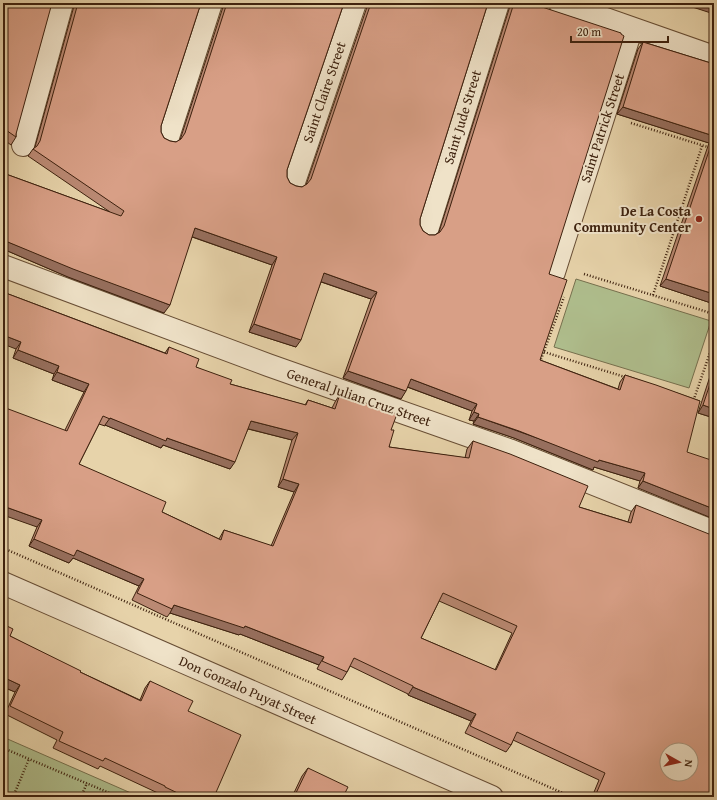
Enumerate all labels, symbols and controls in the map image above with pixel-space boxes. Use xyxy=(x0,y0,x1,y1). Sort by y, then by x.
scale bar xyxy=(571,18,668,44)
text: 20 m xyxy=(577,23,601,40)
street label: Saint Claire Street xyxy=(297,39,351,145)
street label: Saint Jude Street xyxy=(438,67,486,167)
street label: Saint Patrick Street xyxy=(575,71,629,185)
place label: De La Costa Community Center xyxy=(574,201,692,237)
marker: De La Costa Community Center xyxy=(694,214,704,224)
street label: General Julian Cruz Street xyxy=(284,363,434,431)
street label: Don Gonzalo Puyat Street xyxy=(176,651,320,729)
north arrow xyxy=(659,742,699,782)
text: N xyxy=(680,759,697,769)

